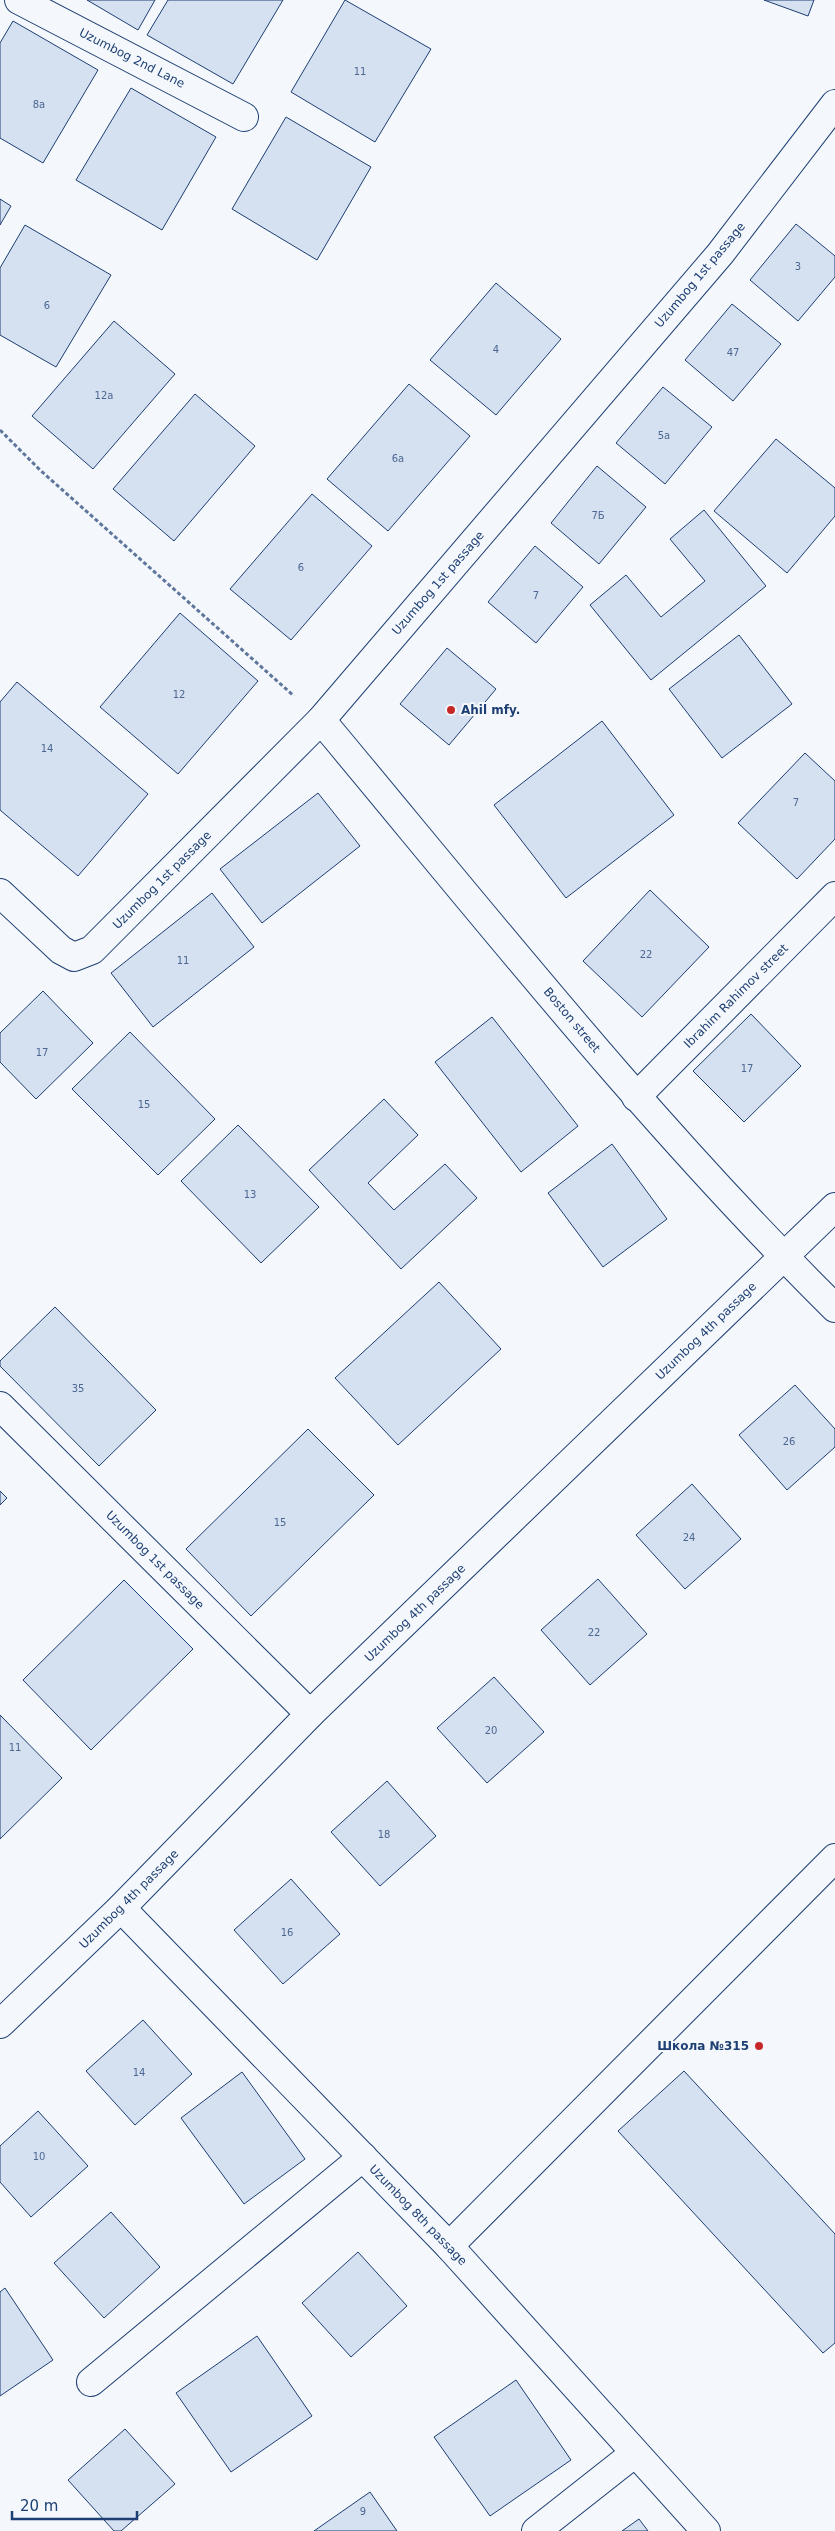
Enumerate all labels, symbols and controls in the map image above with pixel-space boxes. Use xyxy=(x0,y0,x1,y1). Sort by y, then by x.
street label: Uzumbog 2nd Lane xyxy=(77,25,187,91)
house number: 11 xyxy=(354,66,366,77)
house number: 8a xyxy=(33,99,45,110)
street label: Uzumbog 1st passage xyxy=(652,220,748,330)
house number: 3 xyxy=(795,261,801,272)
house number: 6 xyxy=(44,300,50,311)
house number: 4 xyxy=(493,344,499,355)
house number: 47 xyxy=(727,347,739,358)
house number: 12a xyxy=(95,390,113,401)
house number: 5a xyxy=(658,430,670,441)
house number: 6a xyxy=(392,453,404,464)
house number: 7Б xyxy=(591,510,605,521)
street label: Uzumbog 1st passage xyxy=(389,528,487,638)
house number: 6 xyxy=(298,562,304,573)
house number: 7 xyxy=(533,590,539,601)
house number: 12 xyxy=(173,689,185,700)
place label: Ahil mfy. xyxy=(461,703,520,717)
marker: Ahil mfy. xyxy=(445,704,457,716)
house number: 14 xyxy=(41,743,53,754)
house number: 7 xyxy=(793,797,799,808)
street label: Uzumbog 1st passage xyxy=(110,828,214,932)
street label: Ibrahim Rahimov street xyxy=(681,941,791,1051)
house number: 22 xyxy=(640,949,652,960)
house number: 11 xyxy=(177,955,189,966)
street label: Boston street xyxy=(541,985,603,1056)
house number: 17 xyxy=(36,1047,48,1058)
house number: 17 xyxy=(741,1063,753,1074)
house number: 15 xyxy=(138,1099,150,1110)
house number: 13 xyxy=(244,1189,256,1200)
street label: Uzumbog 4th passage xyxy=(653,1279,759,1383)
house number: 35 xyxy=(72,1383,84,1394)
house number: 26 xyxy=(783,1436,795,1447)
street label: Uzumbog 1st passage xyxy=(103,1508,207,1612)
house number: 15 xyxy=(274,1517,286,1528)
house number: 24 xyxy=(683,1532,695,1543)
street label: Uzumbog 4th passage xyxy=(362,1561,468,1665)
house number: 22 xyxy=(588,1627,600,1638)
house number: 20 xyxy=(485,1725,497,1736)
house number: 11 xyxy=(9,1742,21,1753)
house number: 18 xyxy=(378,1829,390,1840)
street label: Uzumbog 4th passage xyxy=(77,1847,181,1951)
house number: 16 xyxy=(281,1927,293,1938)
place label: Школа №315 xyxy=(657,2039,749,2053)
marker: Школа №315 xyxy=(753,2040,765,2052)
house number: 14 xyxy=(133,2067,145,2078)
house number: 10 xyxy=(33,2151,45,2162)
street label: Uzumbog 8th passage xyxy=(366,2162,470,2268)
scale bar xyxy=(12,2488,138,2520)
text: 20 m xyxy=(20,2497,58,2515)
house number: 9 xyxy=(360,2506,366,2517)

